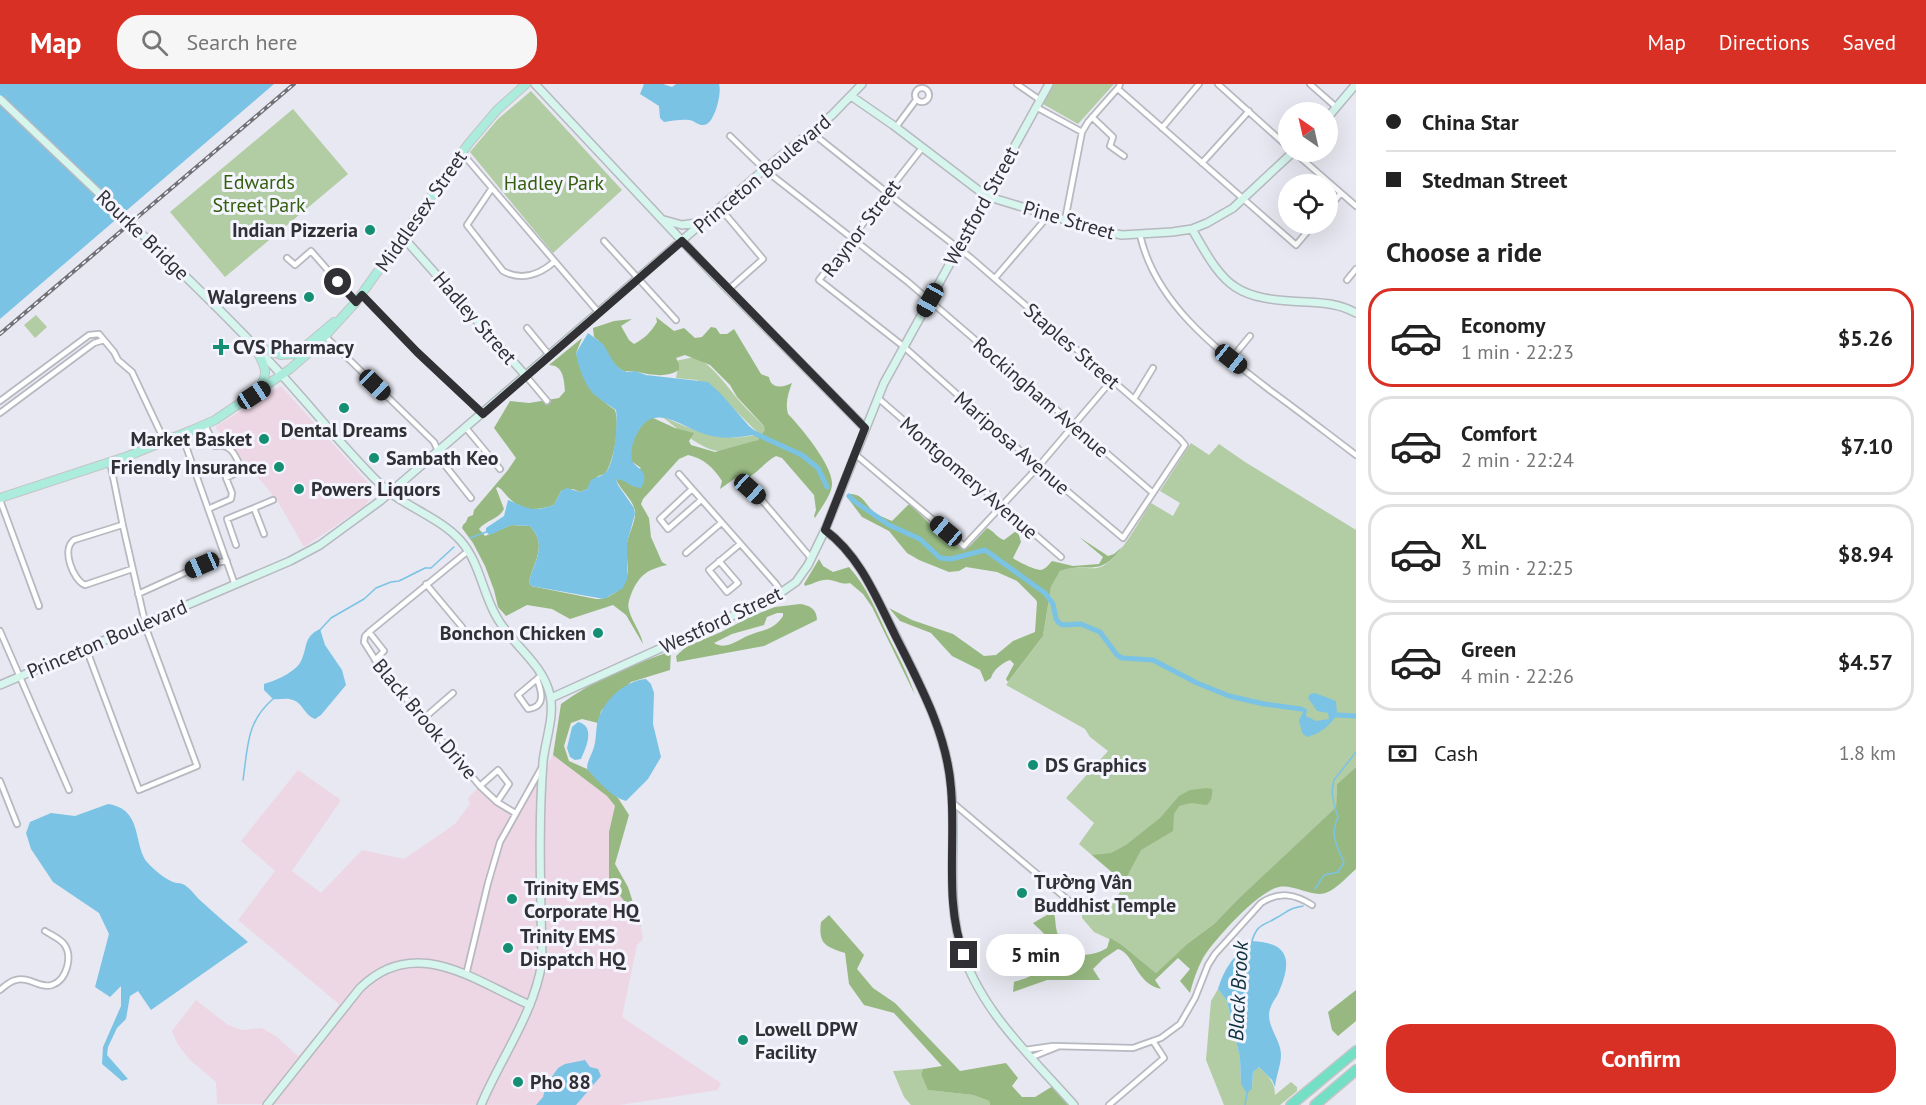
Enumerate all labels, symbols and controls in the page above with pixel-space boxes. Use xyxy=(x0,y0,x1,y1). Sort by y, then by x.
search box xyxy=(117,15,537,69)
text: Map xyxy=(30,24,81,61)
icon: search xyxy=(138,26,171,59)
text: Search here xyxy=(186,28,297,56)
text: Map xyxy=(1647,29,1686,56)
text: Directions xyxy=(1719,29,1810,56)
text: Saved xyxy=(1843,29,1896,56)
north arrow xyxy=(1278,102,1338,162)
map controls xyxy=(1278,102,1338,234)
text: China Star xyxy=(1422,108,1519,136)
street label: Princeton Boulevard xyxy=(688,109,836,239)
street label: Westford Street xyxy=(938,142,1024,270)
street label: Middlesex Street xyxy=(369,145,473,277)
text: Stedman Street xyxy=(1422,166,1567,194)
park label: Edwards Street Park xyxy=(212,169,306,218)
park label: Hadley Park xyxy=(504,170,605,196)
street label: Raynor Street xyxy=(816,174,906,282)
button: locate xyxy=(1278,174,1338,234)
street label: Rourke Bridge xyxy=(91,184,195,286)
street label: Pine Street xyxy=(1020,195,1118,246)
place label: Indian Pizzeria xyxy=(232,217,358,243)
marker: Indian Pizzeria xyxy=(363,223,377,237)
text: Choose a ride xyxy=(1386,235,1542,269)
street label: Hadley Street xyxy=(428,266,523,370)
route start xyxy=(324,268,351,295)
car xyxy=(913,280,947,320)
place label: Walgreens xyxy=(208,284,297,310)
marker: Walgreens xyxy=(302,290,316,304)
street label: Staples Street xyxy=(1019,297,1126,395)
icon: car xyxy=(1389,311,1443,365)
text: Economy xyxy=(1461,311,1545,339)
text: $5.26 xyxy=(1838,324,1893,352)
street label: Rockingham Avenue xyxy=(968,331,1114,463)
place label: CVS Pharmacy xyxy=(233,334,354,360)
text: 1 min · 22:23 xyxy=(1461,339,1574,365)
marker: CVS Pharmacy xyxy=(214,340,228,354)
car xyxy=(1211,341,1251,377)
car xyxy=(356,366,394,404)
car xyxy=(234,378,274,412)
street label: Mariposa Avenue xyxy=(949,386,1075,500)
marker: Dental Dreams xyxy=(337,401,351,415)
street label: Montgomery Avenue xyxy=(895,411,1043,545)
place label: Dental Dreams xyxy=(281,417,407,443)
icon: car xyxy=(1389,419,1443,473)
text: Comfort xyxy=(1461,419,1537,447)
place label: Market Basket xyxy=(130,426,252,452)
marker: Market Basket xyxy=(257,432,271,446)
text: $7.10 xyxy=(1840,432,1893,460)
place label: Sambath Keo xyxy=(386,445,499,471)
text: 2 min · 22:24 xyxy=(1461,447,1574,473)
marker: Sambath Keo xyxy=(367,451,381,465)
place label: Friendly Insurance xyxy=(111,454,267,480)
marker: Friendly Insurance xyxy=(272,460,286,474)
car xyxy=(731,470,769,508)
place label: Powers Liquors xyxy=(311,476,441,502)
marker: Powers Liquors xyxy=(292,482,306,496)
car xyxy=(926,513,966,549)
icon: car xyxy=(1389,527,1443,581)
text: XL xyxy=(1461,527,1486,555)
text: $8.94 xyxy=(1838,540,1893,568)
car xyxy=(182,549,222,581)
text: 3 min · 22:25 xyxy=(1461,555,1574,581)
street label: Westford Street xyxy=(656,580,786,660)
street label: Princeton Boulevard xyxy=(23,593,191,685)
place label: Bonchon Chicken xyxy=(440,620,586,646)
marker: Bonchon Chicken xyxy=(591,626,605,640)
icon: car xyxy=(1389,635,1443,689)
text: Green xyxy=(1461,635,1516,663)
text: $4.57 xyxy=(1838,648,1893,676)
street label: Black Brook Drive xyxy=(367,653,483,785)
text: 4 min · 22:26 xyxy=(1461,663,1574,689)
icon: cash xyxy=(1386,737,1419,770)
text: Cash xyxy=(1434,739,1478,767)
text: 1.8 km xyxy=(1839,740,1896,766)
place label: DS Graphics xyxy=(1045,752,1147,778)
marker: DS Graphics xyxy=(1026,758,1040,772)
place label: Tường Vân Buddhist Temple xyxy=(1034,869,1176,918)
place label: Trinity EMS Corporate HQ xyxy=(524,875,641,924)
marker: Tường Vân Buddhist Temple xyxy=(1015,886,1029,900)
marker: Trinity EMS Corporate HQ xyxy=(505,892,519,906)
place label: Trinity EMS Dispatch HQ xyxy=(520,923,627,972)
callout: 5 min xyxy=(985,934,1084,976)
water label: Black Brook xyxy=(1222,939,1254,1042)
marker: Trinity EMS Dispatch HQ xyxy=(501,941,515,955)
route end xyxy=(950,941,977,968)
text: 5 min xyxy=(1011,942,1060,968)
place label: Lowell DPW Facility xyxy=(755,1016,859,1065)
button: Confirm xyxy=(1386,1024,1896,1093)
marker: Lowell DPW Facility xyxy=(736,1033,750,1047)
place label: Pho 88 xyxy=(530,1069,591,1095)
marker: Pho 88 xyxy=(511,1075,525,1089)

